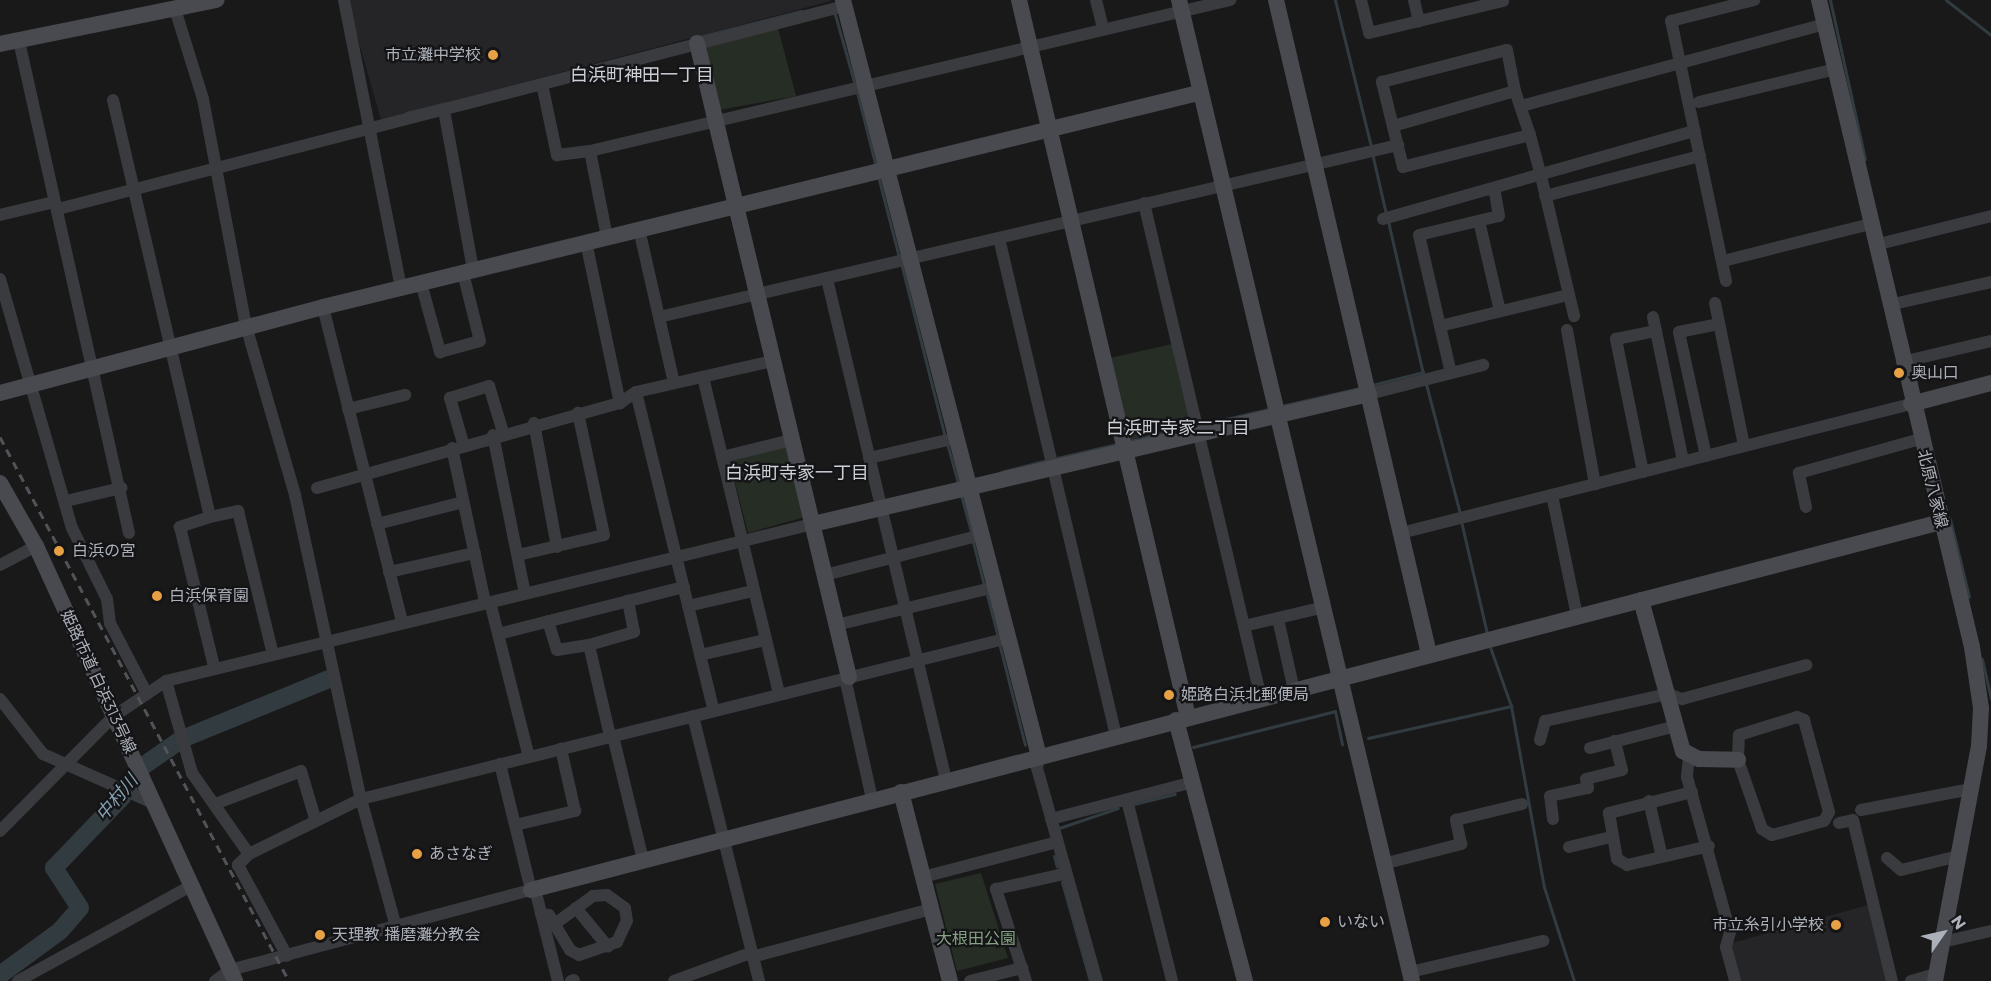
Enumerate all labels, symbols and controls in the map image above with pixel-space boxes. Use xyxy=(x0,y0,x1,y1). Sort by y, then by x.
place label: 市立灘中学校 xyxy=(385,45,481,65)
marker: 市立灘中学校 xyxy=(486,48,500,62)
district label: 白浜町神田一丁目 xyxy=(570,64,714,86)
place label: 奥山口 xyxy=(1911,363,1959,383)
marker: 奥山口 xyxy=(1892,366,1906,380)
district label: 白浜町寺家二丁目 xyxy=(1106,417,1250,439)
street label: 北原八家線 xyxy=(1913,448,1951,530)
district label: 白浜町寺家一丁目 xyxy=(725,462,869,484)
place label: 白浜の宮 xyxy=(72,541,136,561)
marker: 白浜の宮 xyxy=(50,542,68,560)
place label: 白浜保育園 xyxy=(169,586,249,606)
marker: 白浜保育園 xyxy=(150,589,164,603)
street label: 姫路市道 白浜313号線 xyxy=(56,607,140,757)
place label: 姫路白浜北郵便局 xyxy=(1181,685,1309,705)
marker: 姫路白浜北郵便局 xyxy=(1162,688,1176,702)
water label: 中村川 xyxy=(91,770,143,826)
place label: あさなぎ xyxy=(429,844,493,864)
marker: あさなぎ xyxy=(410,847,424,861)
north arrow xyxy=(1913,903,1973,963)
place label: いない xyxy=(1337,912,1385,932)
text: N xyxy=(1947,912,1970,933)
marker: いない xyxy=(1318,915,1332,929)
place label: 市立糸引小学校 xyxy=(1712,915,1824,935)
marker: 市立糸引小学校 xyxy=(1829,918,1843,932)
place label: 天理教 播磨灘分教会 xyxy=(332,925,480,945)
marker: 天理教 播磨灘分教会 xyxy=(313,928,327,942)
park label: 大根田公園 xyxy=(936,929,1016,949)

